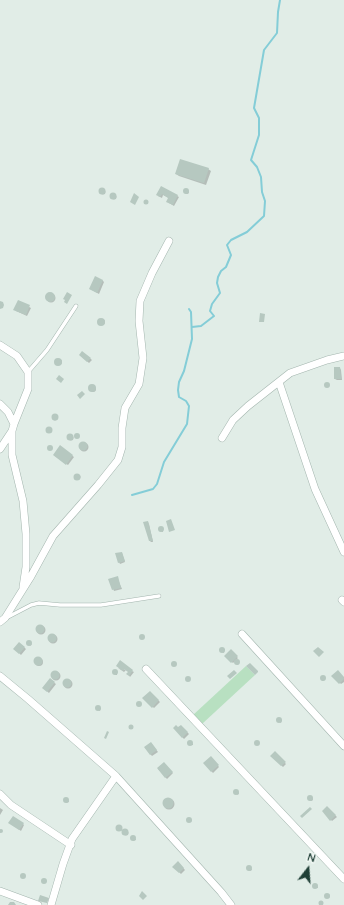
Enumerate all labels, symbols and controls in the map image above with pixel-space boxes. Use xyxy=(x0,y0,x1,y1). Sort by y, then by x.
north arrow xyxy=(288,849,328,889)
text: N xyxy=(306,850,317,865)

